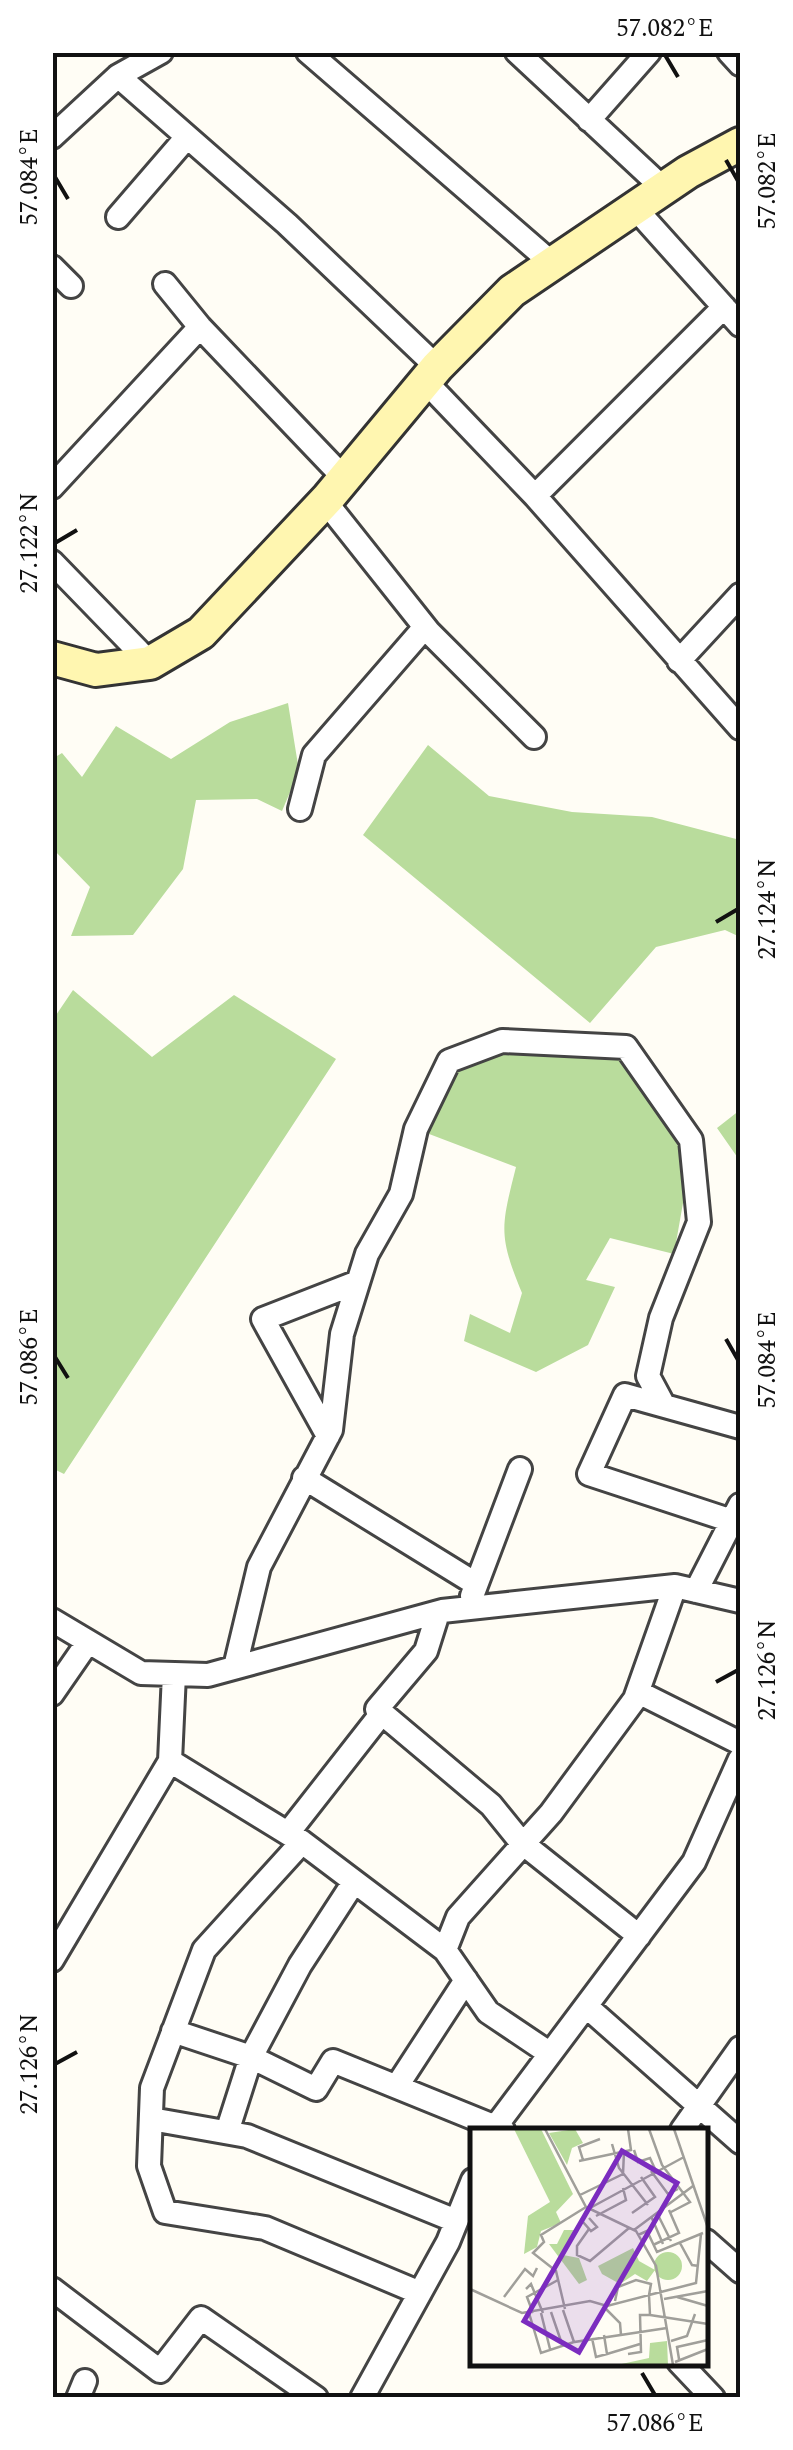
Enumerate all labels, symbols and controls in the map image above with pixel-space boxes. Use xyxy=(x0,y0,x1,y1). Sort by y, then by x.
text: 57.082°E xyxy=(616,10,714,48)
text: 57.084°E xyxy=(11,128,49,226)
text: 57.082°E xyxy=(749,132,787,230)
text: 27.122°N xyxy=(11,492,49,594)
text: 27.124°N xyxy=(749,858,787,960)
text: 57.086°E xyxy=(11,1308,49,1406)
text: 57.084°E xyxy=(749,1311,787,1409)
text: 27.126°N xyxy=(749,1619,787,1721)
text: 27.126°N xyxy=(11,2013,49,2115)
inset map xyxy=(470,2128,708,2365)
text: 57.086°E xyxy=(606,2405,704,2443)

